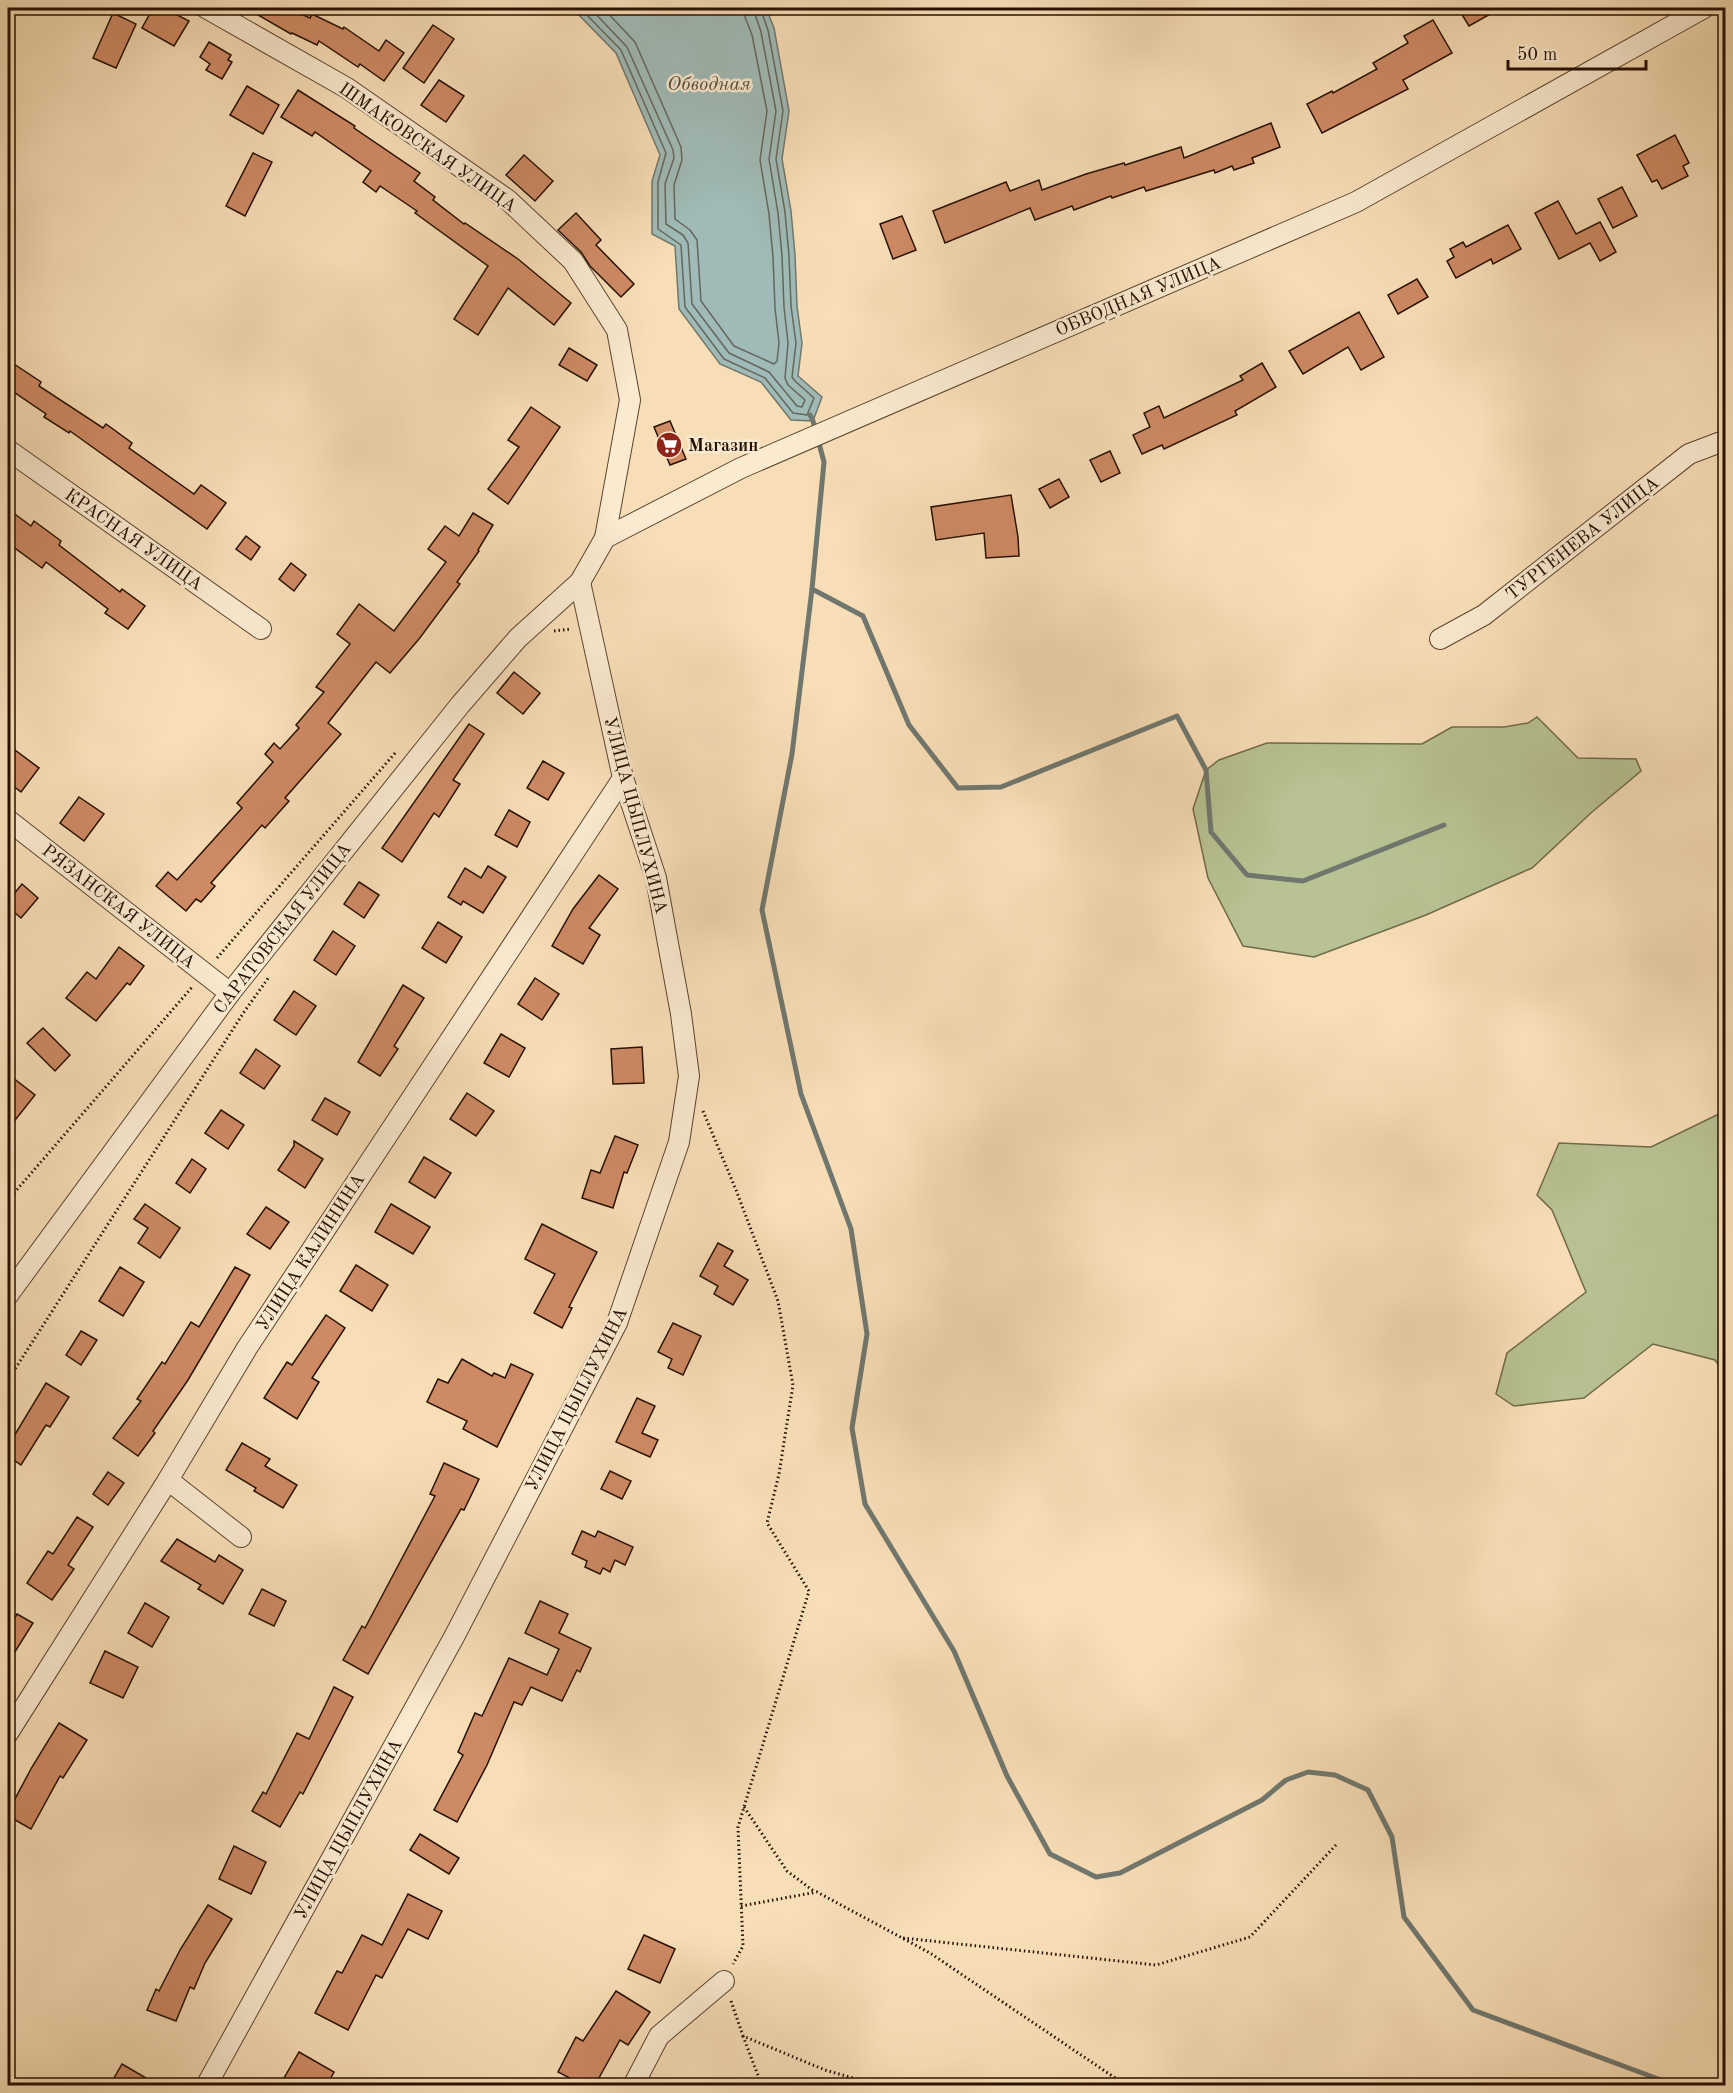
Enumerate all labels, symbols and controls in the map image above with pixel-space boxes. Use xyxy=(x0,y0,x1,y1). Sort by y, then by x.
scale bar xyxy=(1508,33,1646,71)
text: 50 m xyxy=(1517,46,1557,64)
water label: Обводная xyxy=(667,75,751,95)
street label: ШМАКОВСКАЯ УЛИЦА xyxy=(335,80,520,216)
street label: ОБВОДНАЯ УЛИЦА xyxy=(1053,254,1224,340)
supermarket icon: Магазин xyxy=(654,430,684,460)
place label: Магазин xyxy=(688,437,759,455)
street label: ТУРГЕНЕВА УЛИЦА xyxy=(1503,474,1663,604)
street label: КРАСНАЯ УЛИЦА xyxy=(61,485,206,594)
street label: УЛИЦА ЦЫПЛУХИНА xyxy=(600,715,670,916)
street label: САРАТОВСКАЯ УЛИЦА xyxy=(211,840,355,1017)
street label: РЯЗАНСКАЯ УЛИЦА xyxy=(38,841,199,972)
street label: УЛИЦА КАЛИНИНА xyxy=(253,1171,368,1334)
street label: УЛИЦА ЦЫПЛУХИНА xyxy=(523,1305,631,1494)
street label: УЛИЦА ЦЫПЛУХИНА xyxy=(292,1736,406,1923)

